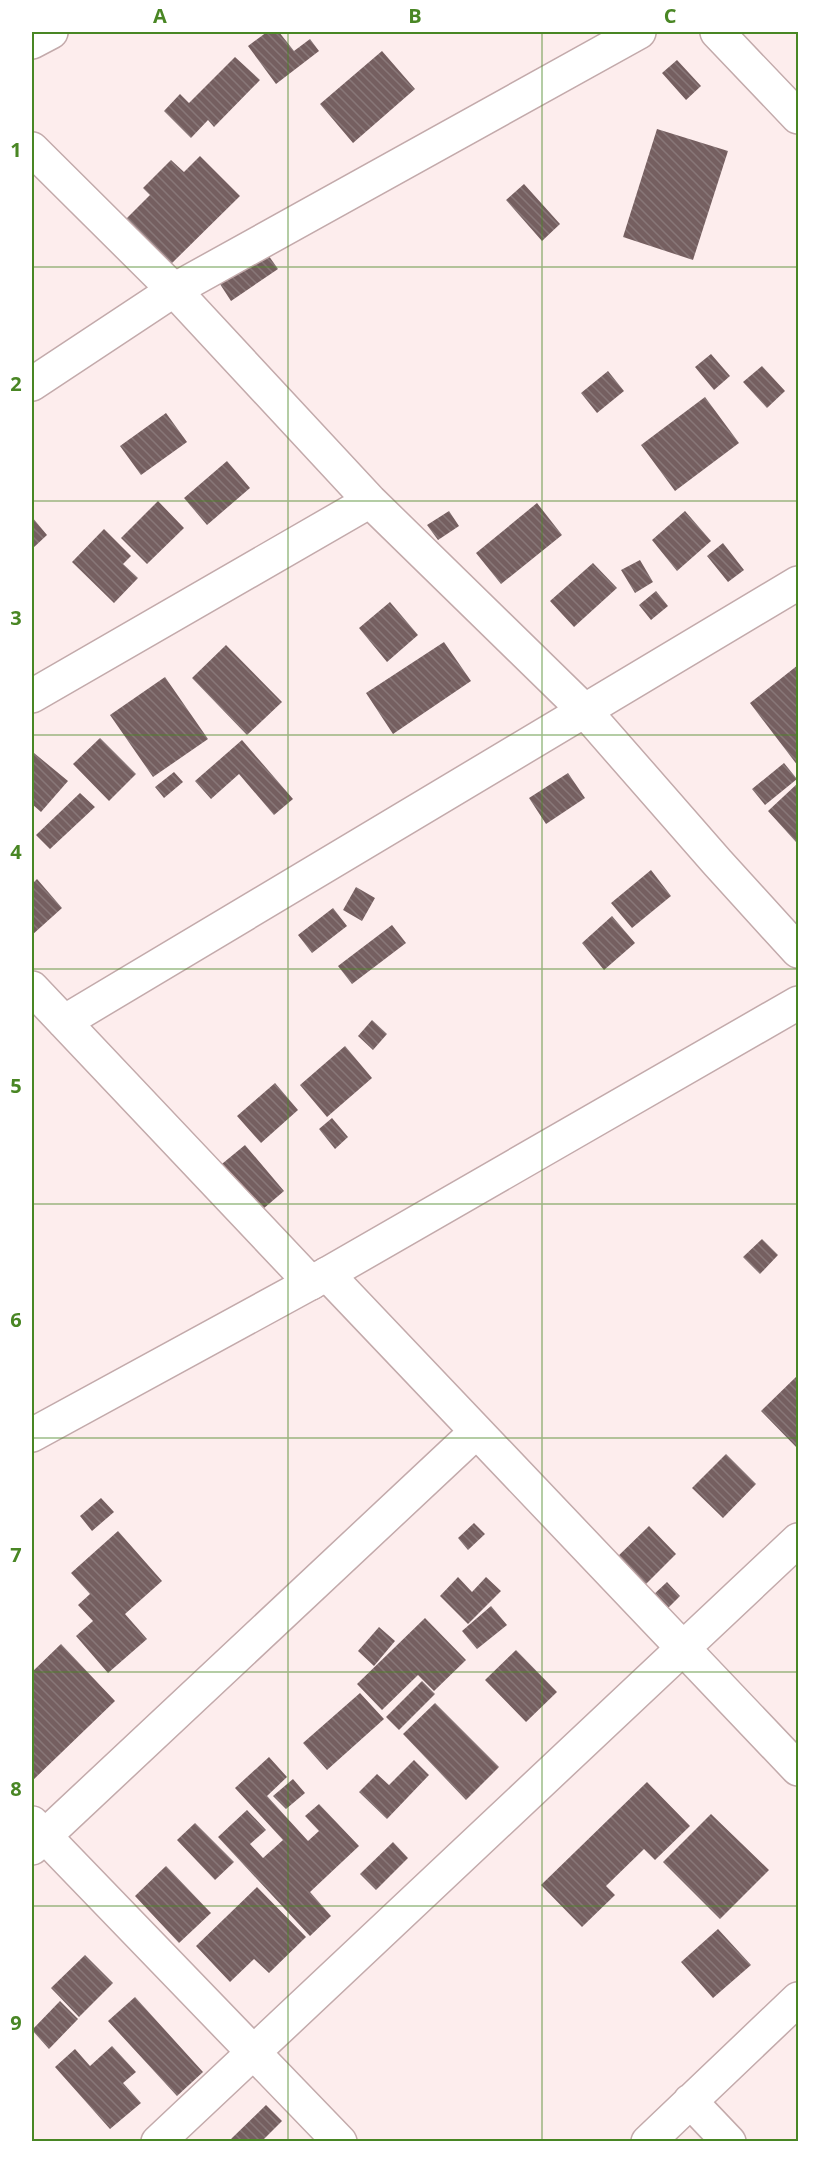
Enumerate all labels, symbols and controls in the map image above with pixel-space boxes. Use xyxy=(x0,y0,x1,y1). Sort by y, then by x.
text: A xyxy=(153,2,167,29)
text: B xyxy=(408,2,422,29)
text: C xyxy=(664,2,677,29)
text: 1 xyxy=(10,136,22,163)
text: 2 xyxy=(10,370,22,397)
text: 3 xyxy=(10,604,22,631)
text: 4 xyxy=(10,838,22,865)
text: 5 xyxy=(10,1072,22,1099)
text: 6 xyxy=(10,1306,22,1333)
text: 7 xyxy=(10,1541,22,1568)
text: 8 xyxy=(10,1775,22,1802)
text: 9 xyxy=(10,2009,22,2036)

